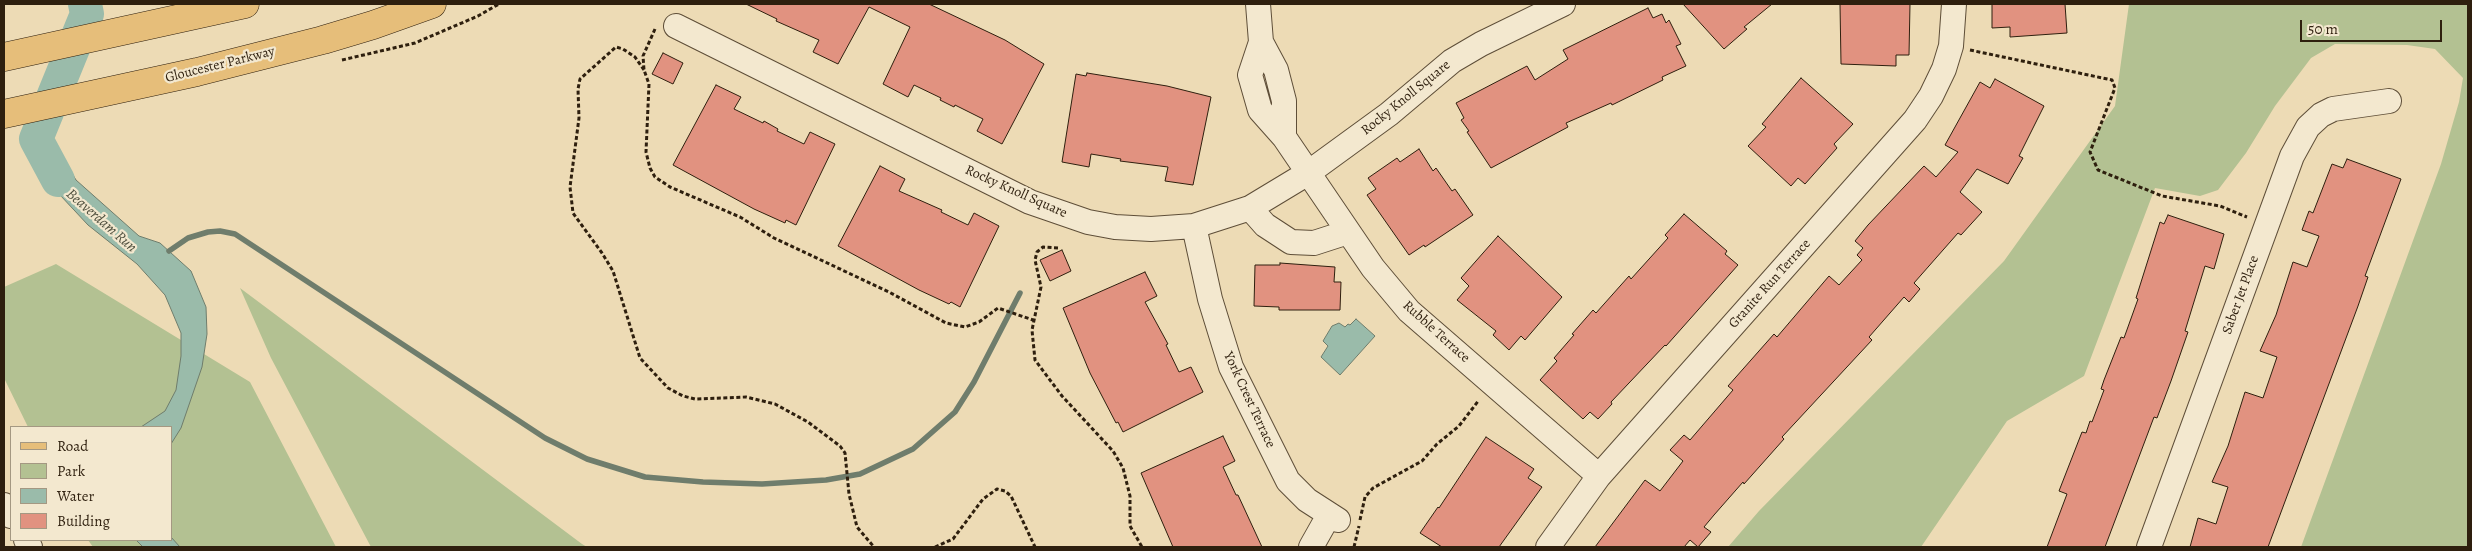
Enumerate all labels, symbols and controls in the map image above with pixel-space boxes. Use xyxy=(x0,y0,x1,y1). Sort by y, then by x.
scale bar xyxy=(2302,10,2444,42)
text: 50 m xyxy=(2308,19,2338,39)
street label: Gloucester Parkway xyxy=(164,43,276,87)
street label: Rocky Knoll Square xyxy=(1358,57,1454,139)
street label: Rocky Knoll Square xyxy=(962,162,1070,222)
water label: Beaverdam Run xyxy=(62,185,140,257)
street label: Granite Run Terrace xyxy=(1725,236,1815,332)
street label: Saber Jet Place xyxy=(2219,253,2263,337)
street label: Rubble Terrace xyxy=(1399,297,1473,367)
street label: York Crest Terrace xyxy=(1219,349,1279,451)
legend xyxy=(10,426,172,541)
text: Road xyxy=(57,436,88,456)
text: Park xyxy=(57,461,85,481)
text: Water xyxy=(57,486,94,506)
text: Building xyxy=(57,511,110,531)

